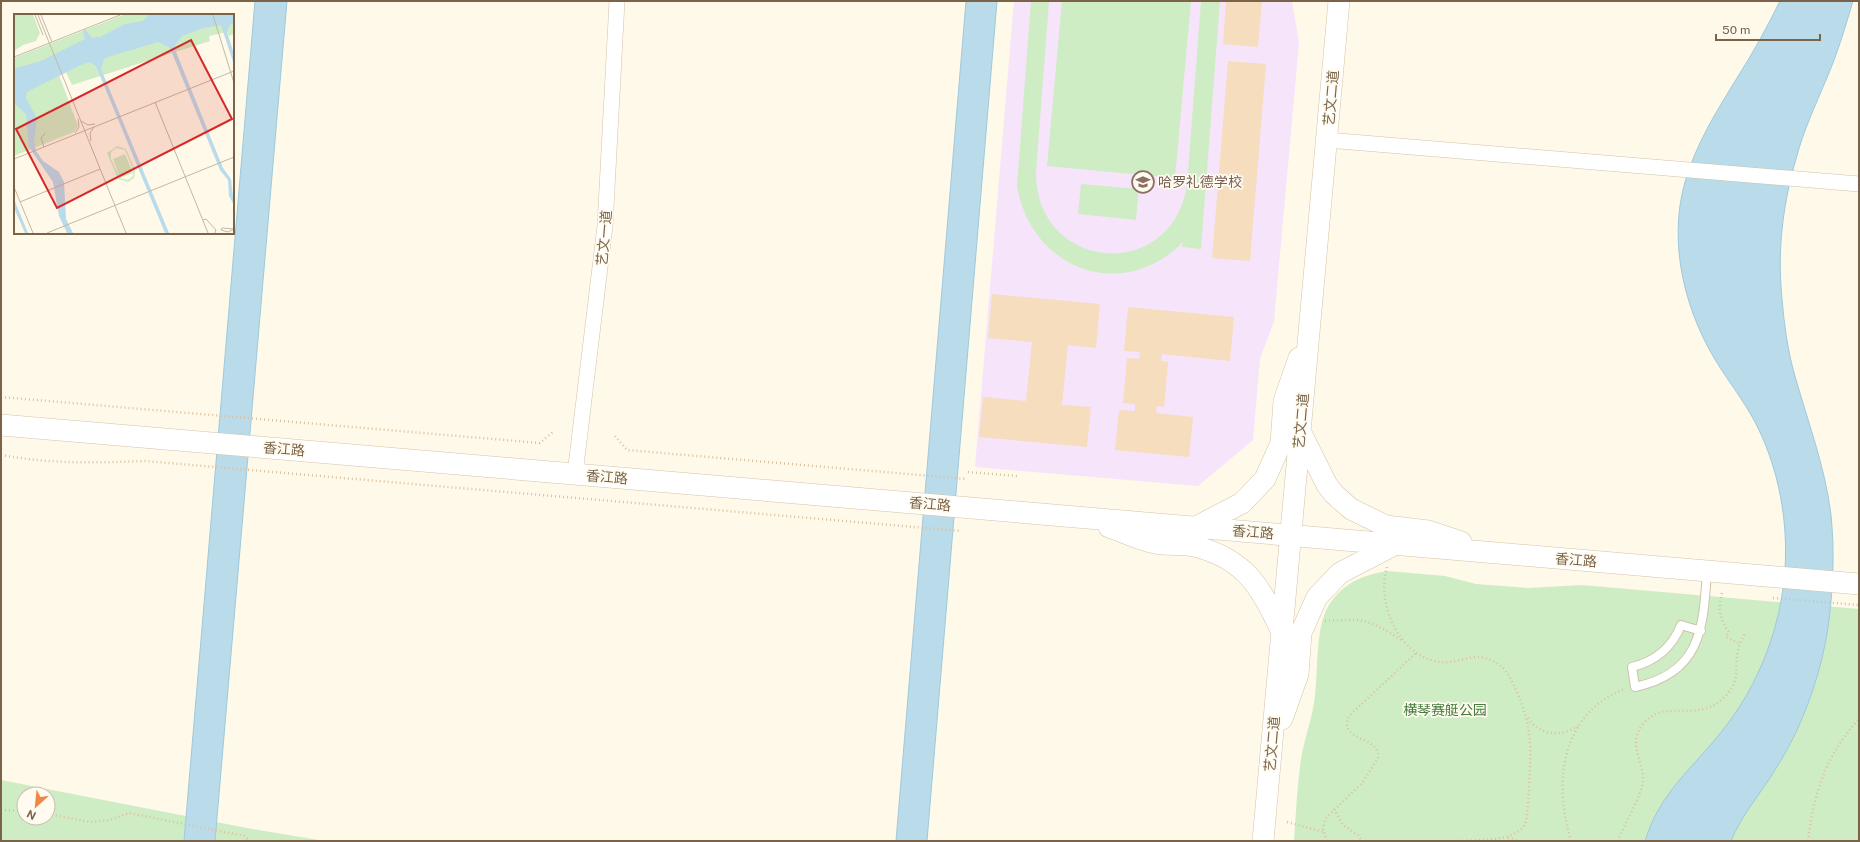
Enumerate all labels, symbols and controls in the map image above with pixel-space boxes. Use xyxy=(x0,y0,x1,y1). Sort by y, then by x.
inset map xyxy=(14,14,234,234)
scale bar xyxy=(1716,16,1820,42)
text: 50 m xyxy=(1722,23,1750,37)
street label: 艺文二道 xyxy=(1321,69,1341,127)
school or university icon: 哈罗礼德学校 xyxy=(1130,169,1156,195)
place label: 哈罗礼德学校 xyxy=(1158,174,1242,190)
street label: 艺文一道 xyxy=(594,209,614,267)
street label: 艺文二道 xyxy=(1291,392,1311,450)
street label: 香江路 xyxy=(262,439,306,459)
street label: 香江路 xyxy=(585,467,629,487)
street label: 香江路 xyxy=(908,494,952,514)
street label: 香江路 xyxy=(1231,522,1275,542)
street label: 香江路 xyxy=(1554,550,1598,570)
park label: 横琴赛艇公园 xyxy=(1403,702,1487,718)
street label: 艺文二道 xyxy=(1262,715,1282,773)
north arrow xyxy=(16,786,56,826)
text: N xyxy=(25,808,38,822)

